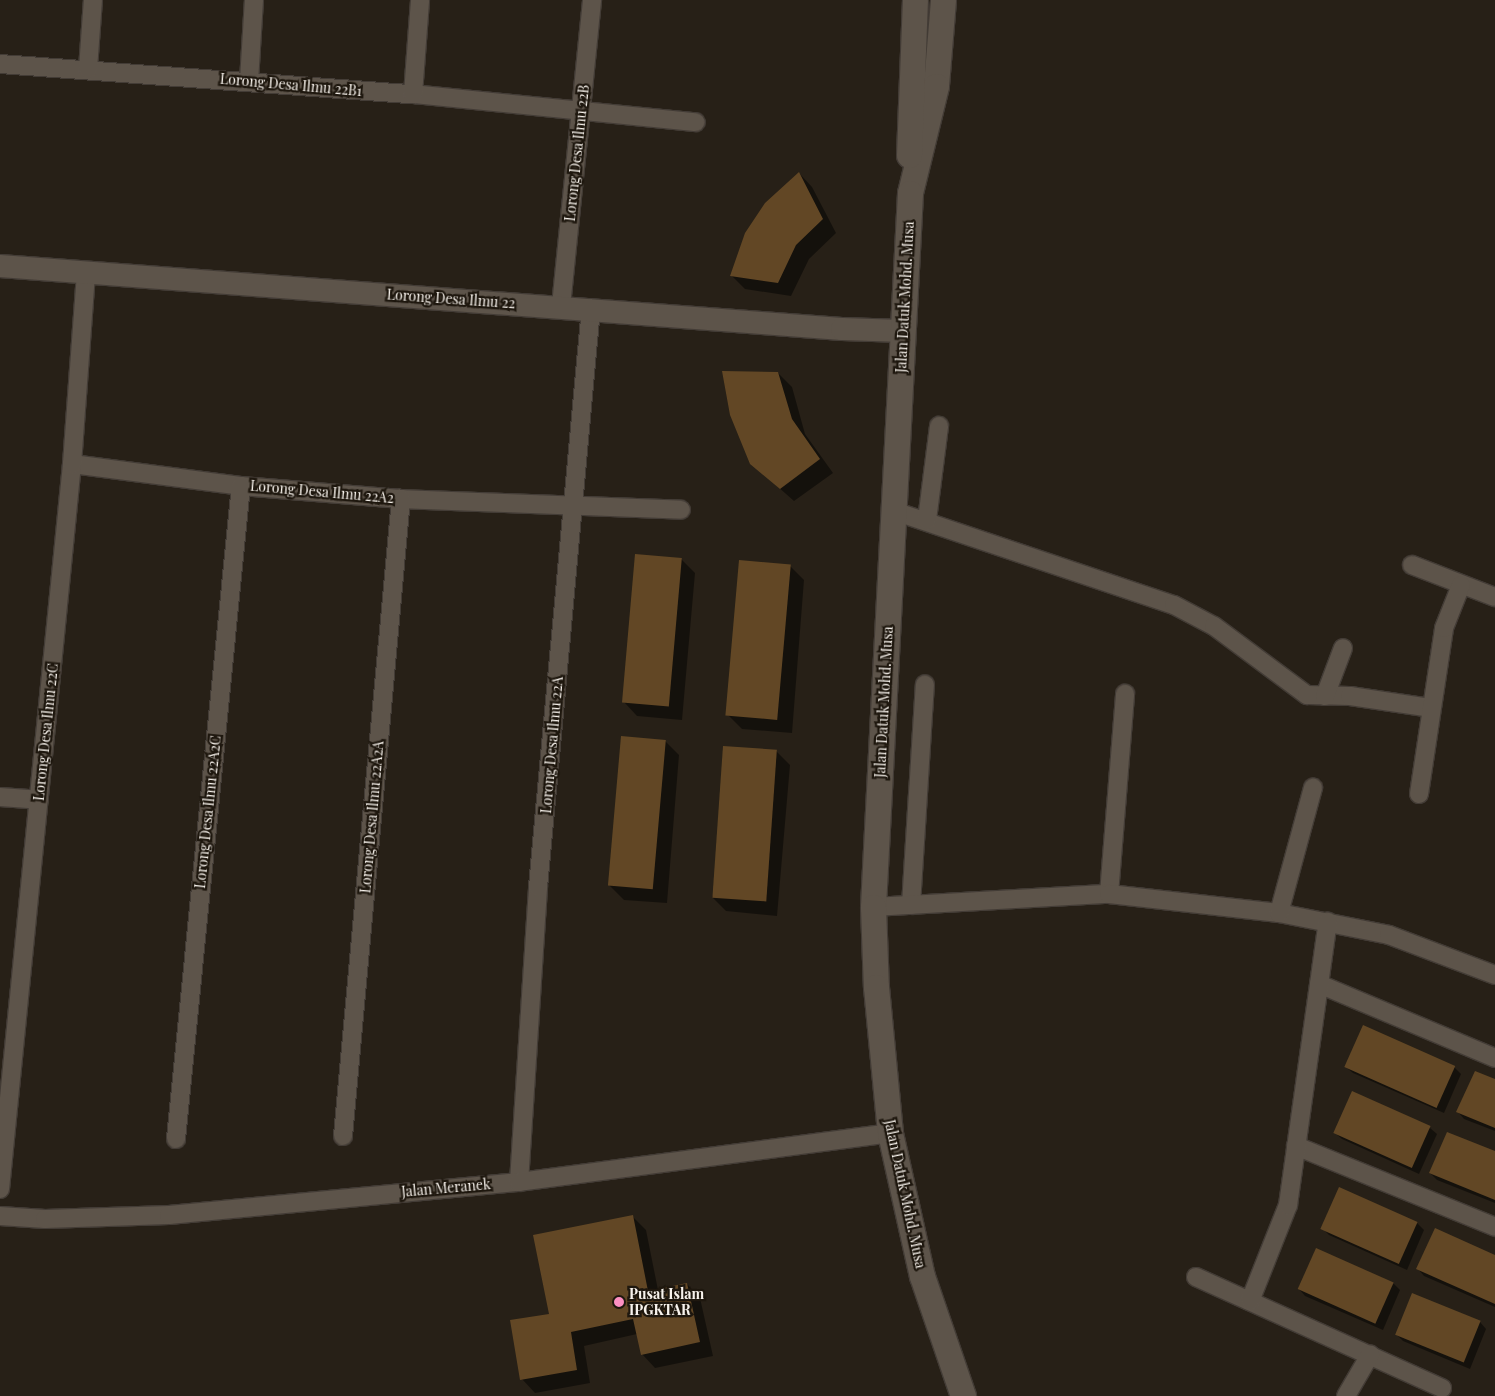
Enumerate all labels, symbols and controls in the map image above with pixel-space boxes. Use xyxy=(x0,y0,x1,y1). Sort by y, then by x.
street label: Lorong Desa Ilmu 22B1 xyxy=(219,70,363,100)
street label: Lorong Desa Ilmu 22B xyxy=(561,84,593,222)
street label: Jalan Datuk Mohd. Musa xyxy=(893,221,917,373)
street label: Lorong Desa Ilmu 22 xyxy=(386,286,516,312)
street label: Lorong Desa Ilmu 22A2 xyxy=(249,477,395,507)
street label: Jalan Datuk Mohd. Musa xyxy=(872,626,896,778)
street label: Lorong Desa Ilmu 22C xyxy=(30,662,62,802)
street label: Lorong Desa Ilmu 22A xyxy=(538,676,566,814)
street label: Lorong Desa Ilmu 22A2C xyxy=(192,735,224,889)
street label: Lorong Desa Ilmu 22A2A xyxy=(357,740,387,894)
street label: Jalan Datuk Mohd. Musa xyxy=(881,1118,929,1270)
street label: Jalan Meranek xyxy=(401,1176,491,1200)
place label: Pusat Islam IPGKTAR xyxy=(629,1286,704,1318)
marker: Pusat Islam IPGKTAR xyxy=(613,1296,625,1308)

